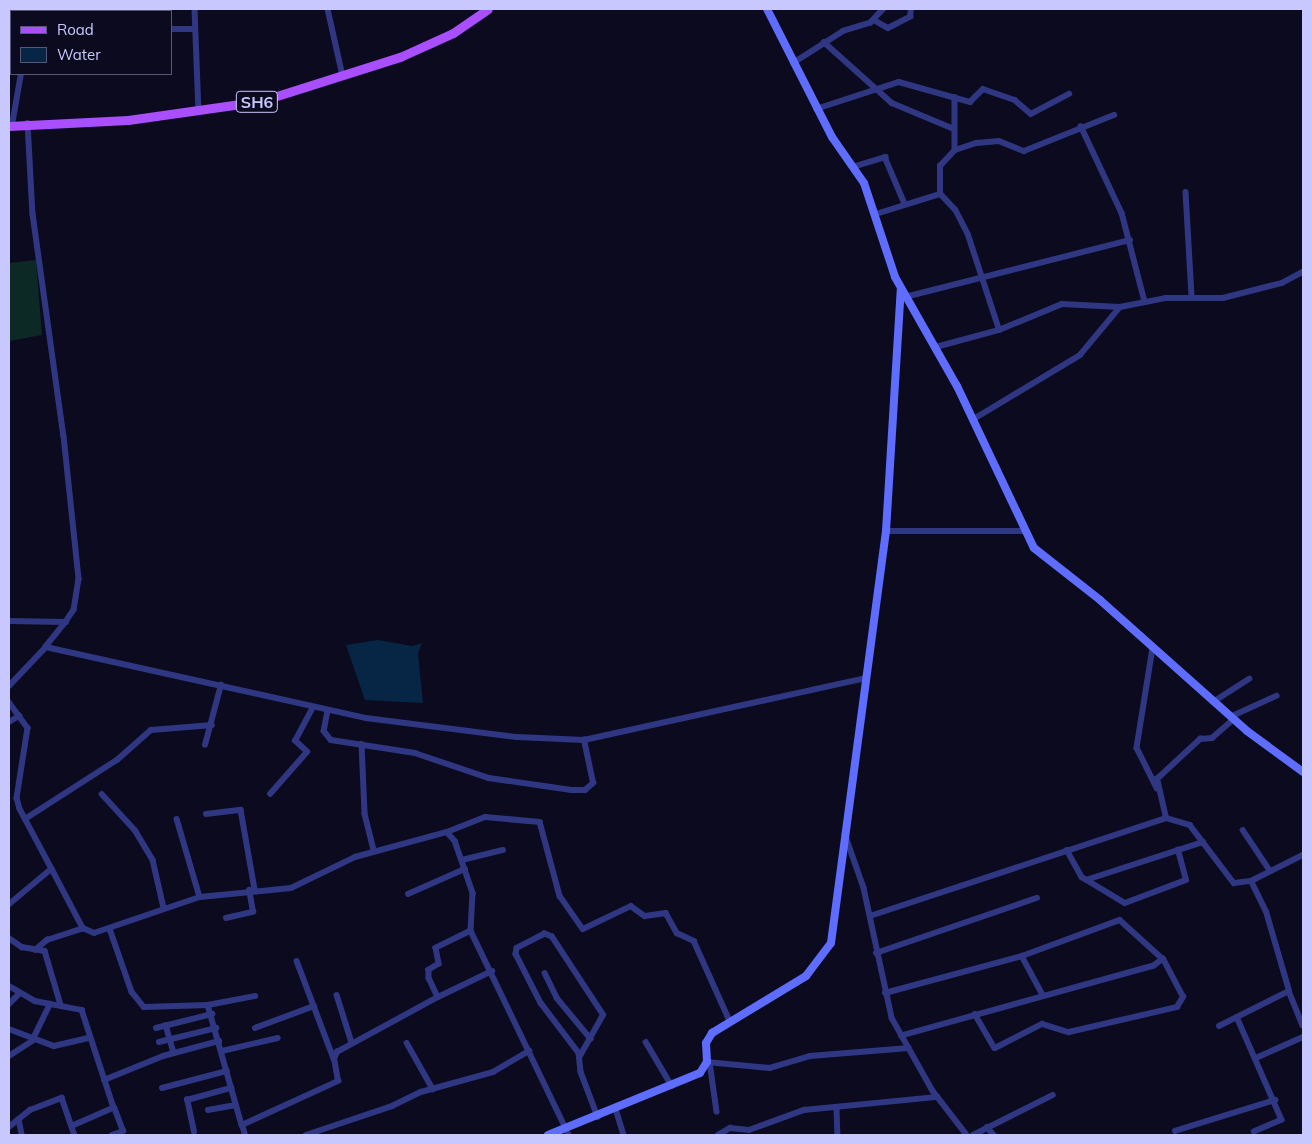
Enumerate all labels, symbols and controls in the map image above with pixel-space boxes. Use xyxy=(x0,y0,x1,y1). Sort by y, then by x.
legend xyxy=(10,10,172,75)
text: Road xyxy=(57,20,94,39)
text: Water xyxy=(57,45,101,64)
road number: SH6 xyxy=(236,88,278,115)

